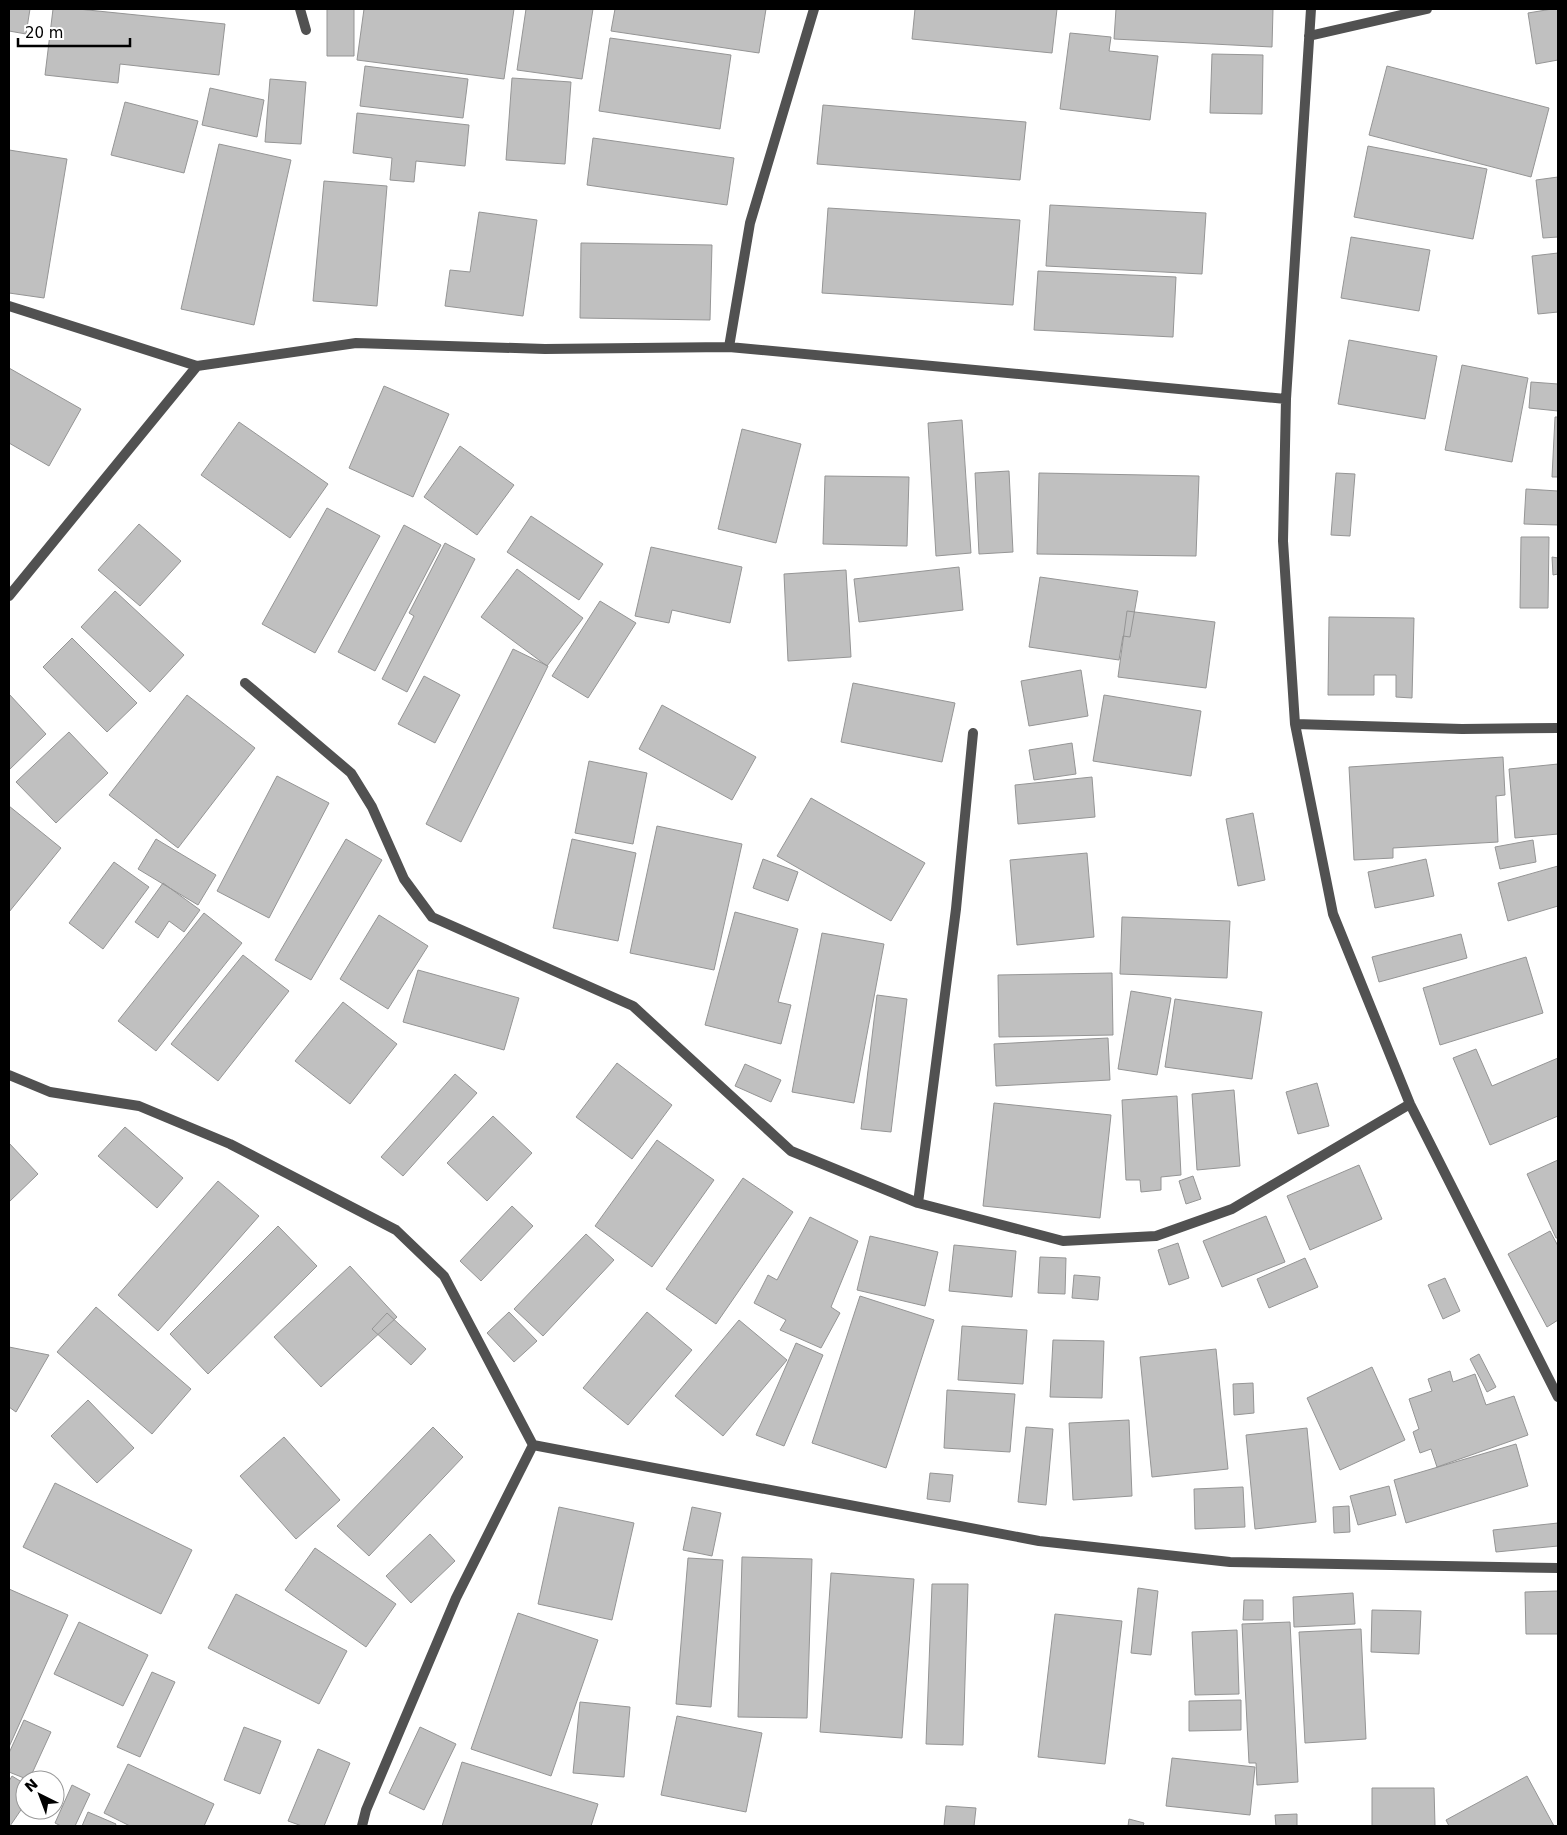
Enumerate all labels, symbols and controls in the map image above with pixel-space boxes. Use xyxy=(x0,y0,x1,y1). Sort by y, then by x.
scale bar xyxy=(18,15,130,47)
text: 20 m xyxy=(25,24,63,42)
north arrow xyxy=(15,1770,65,1820)
text: N xyxy=(22,1775,41,1795)

